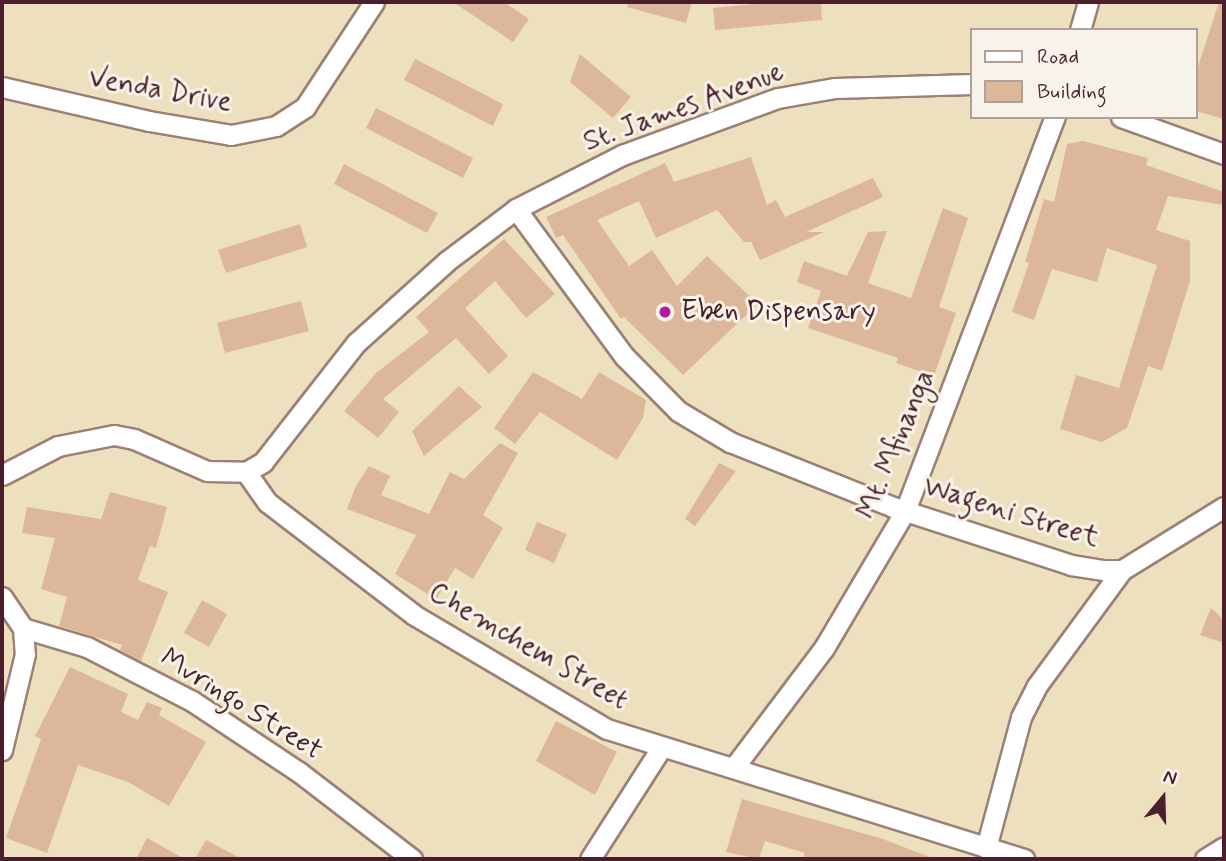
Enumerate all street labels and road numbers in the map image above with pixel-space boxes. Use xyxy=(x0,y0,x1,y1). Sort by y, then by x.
street label: St. James Avenue xyxy=(577,55,791,161)
street label: Venda Drive xyxy=(86,62,234,120)
street label: Mt. Mfinanga xyxy=(851,366,943,524)
street label: Wageni Street xyxy=(919,470,1103,556)
street label: Chemchem Street xyxy=(420,575,636,719)
street label: Mvringo Street xyxy=(154,642,328,768)

